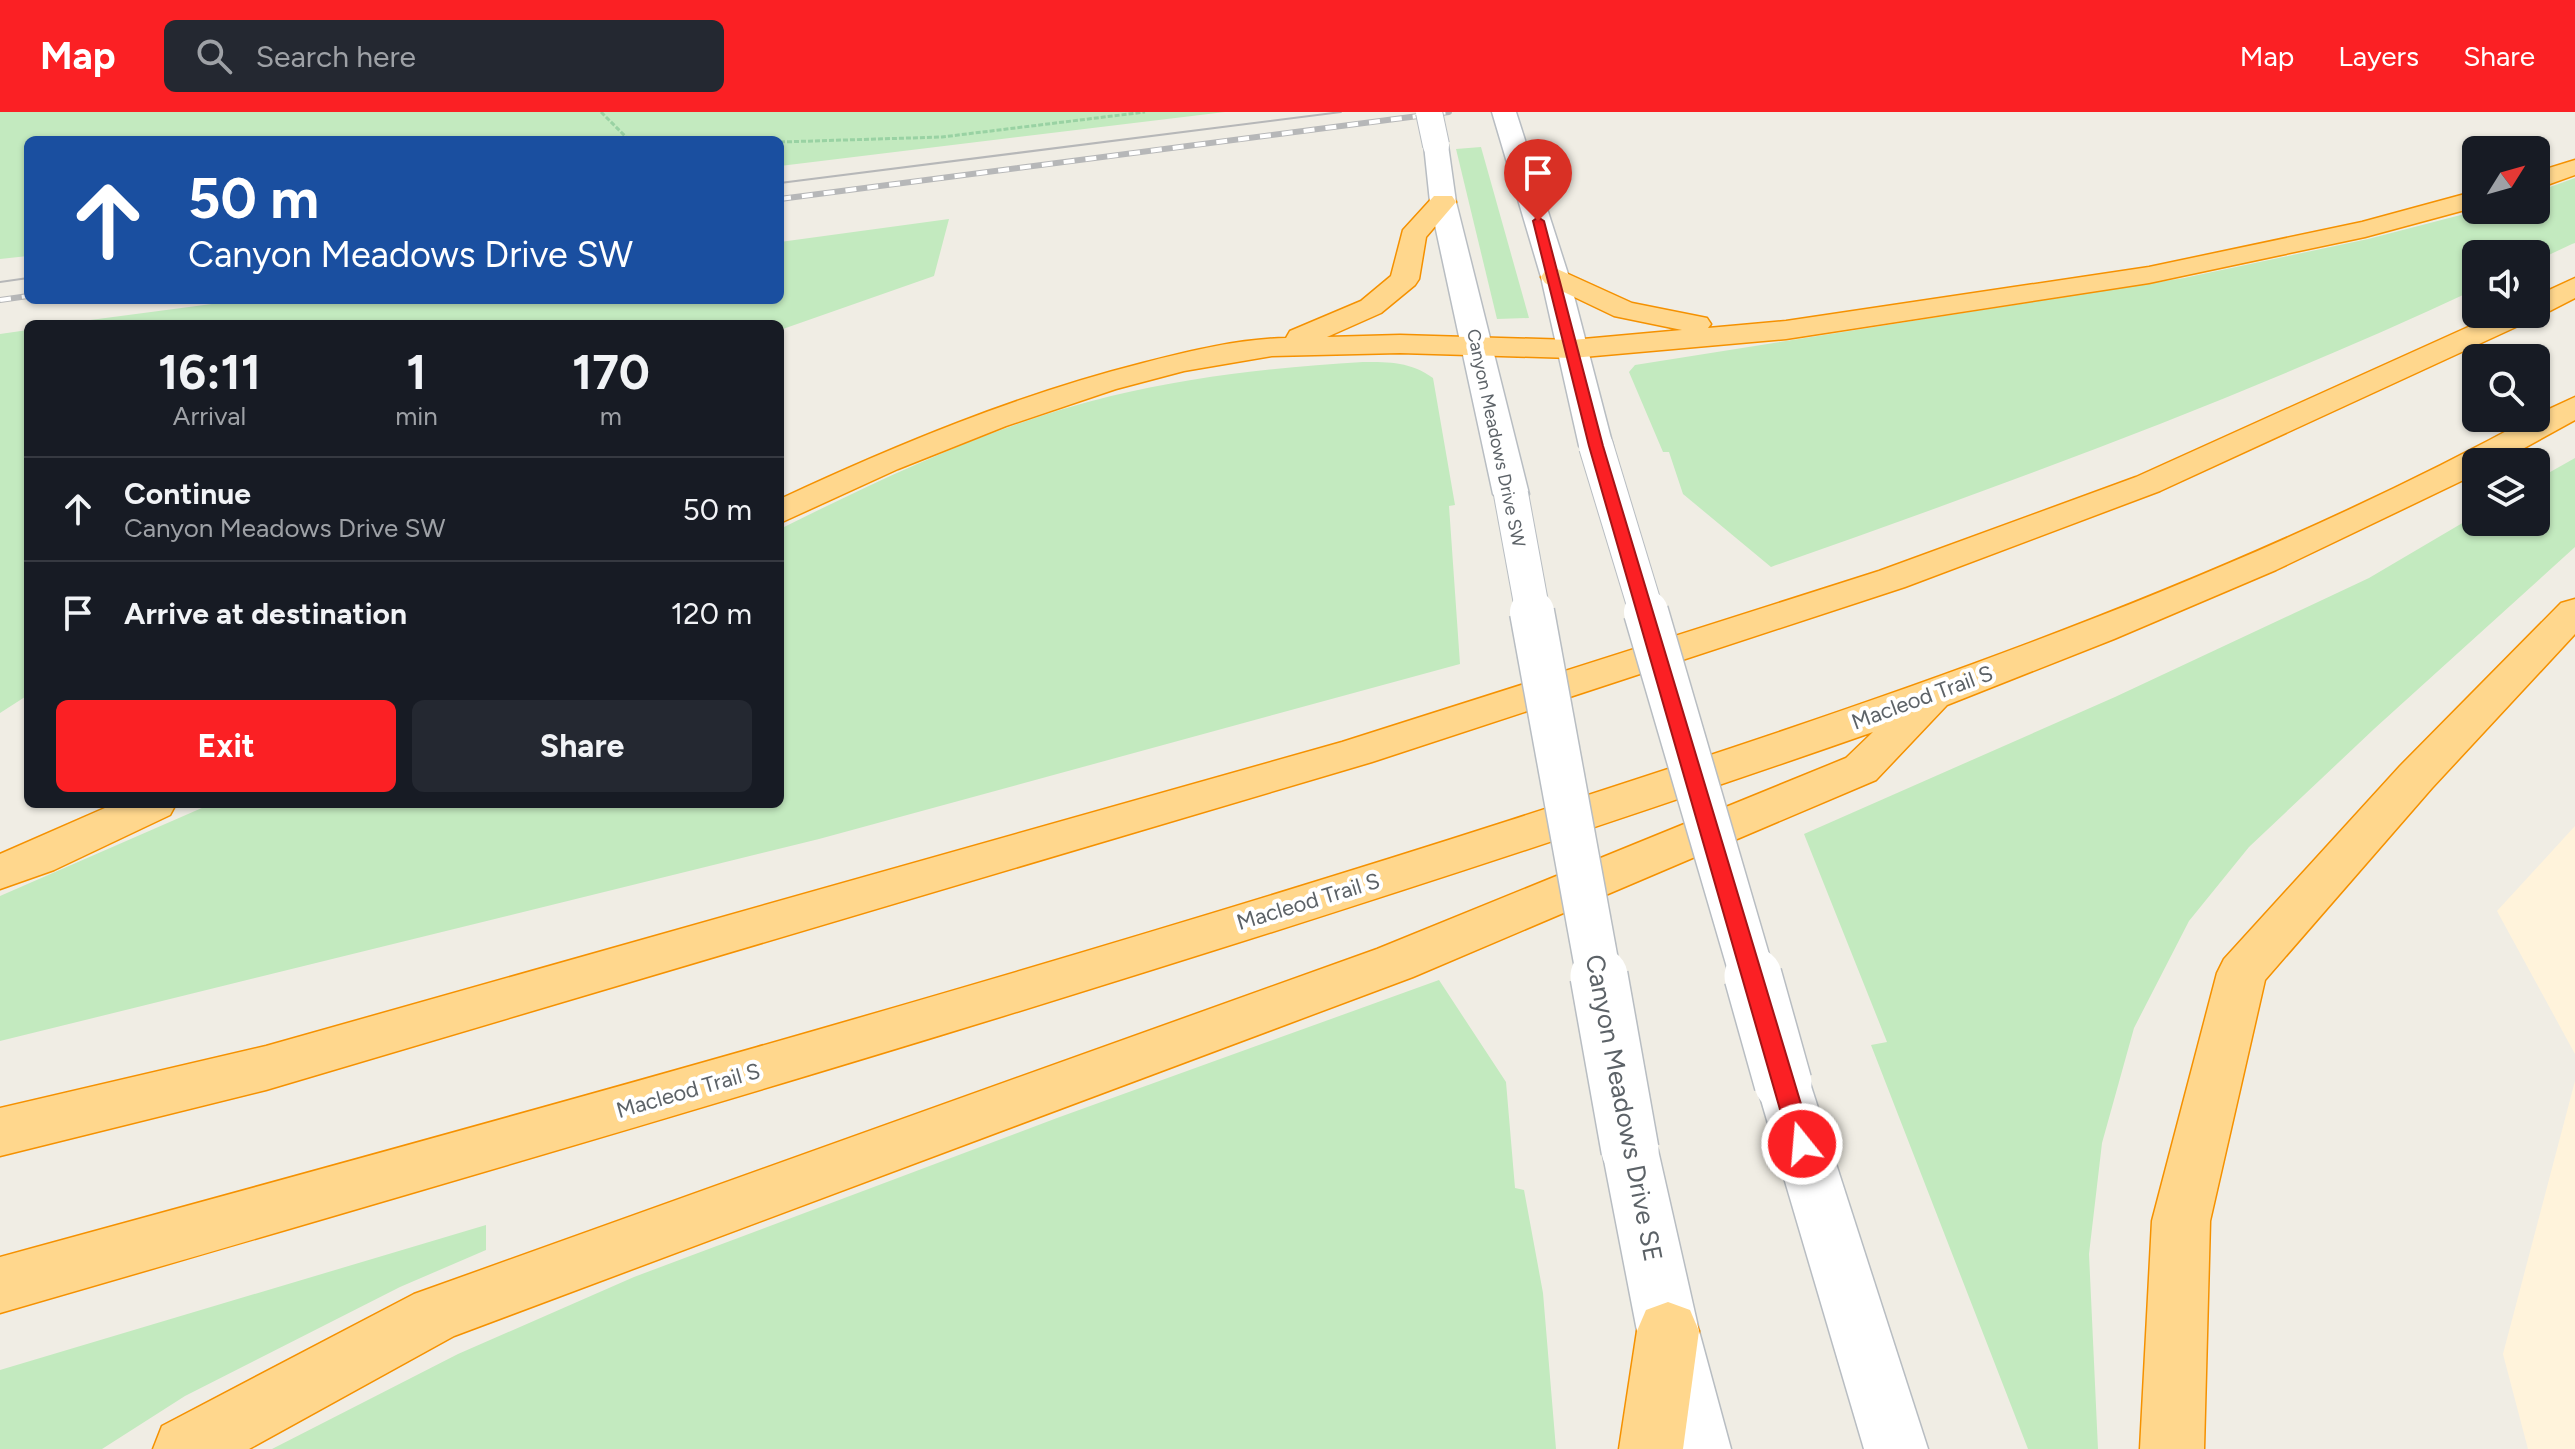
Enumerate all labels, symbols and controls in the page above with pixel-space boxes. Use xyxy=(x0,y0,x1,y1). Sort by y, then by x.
search box xyxy=(164,20,724,92)
text: Map xyxy=(40,33,116,79)
icon: search xyxy=(192,34,236,78)
text: Search here xyxy=(256,38,416,75)
text: Map xyxy=(2240,39,2294,73)
text: Layers xyxy=(2338,39,2419,73)
text: Share xyxy=(2463,39,2535,73)
north arrow xyxy=(2462,136,2550,224)
map controls xyxy=(2462,136,2550,536)
pin xyxy=(1504,139,1572,221)
icon: arrive xyxy=(1516,151,1560,195)
text: 50 m xyxy=(188,165,319,232)
icon: ahead xyxy=(56,168,160,272)
text: Canyon Meadows Drive SW xyxy=(188,233,633,276)
button: sound xyxy=(2462,240,2550,328)
street label: Canyon Meadows Drive SW xyxy=(1462,327,1530,550)
text: 16:11 xyxy=(158,343,261,401)
text: 1 xyxy=(406,343,427,401)
text: 170 xyxy=(572,343,650,401)
button: search xyxy=(2462,344,2550,432)
text: Arrival xyxy=(173,400,246,432)
text: min xyxy=(395,400,438,432)
text: m xyxy=(600,400,622,432)
button: layers xyxy=(2462,448,2550,536)
text: Continue xyxy=(124,475,251,512)
icon: ahead xyxy=(56,487,100,531)
text: 50 m xyxy=(683,491,752,528)
text: Canyon Meadows Drive SW xyxy=(124,512,446,544)
icon: arrive xyxy=(56,591,100,635)
text: Arrive at destination xyxy=(124,595,407,632)
text: 120 m xyxy=(671,595,752,632)
street label: Macleod Trail S xyxy=(1848,659,1996,736)
button: Exit xyxy=(56,700,396,792)
button: Share xyxy=(412,700,752,792)
street label: Macleod Trail S xyxy=(1233,867,1383,936)
street label: Canyon Meadows Drive SE xyxy=(1579,952,1669,1264)
street label: Macleod Trail S xyxy=(613,1057,763,1124)
position arrow xyxy=(1760,1102,1844,1186)

